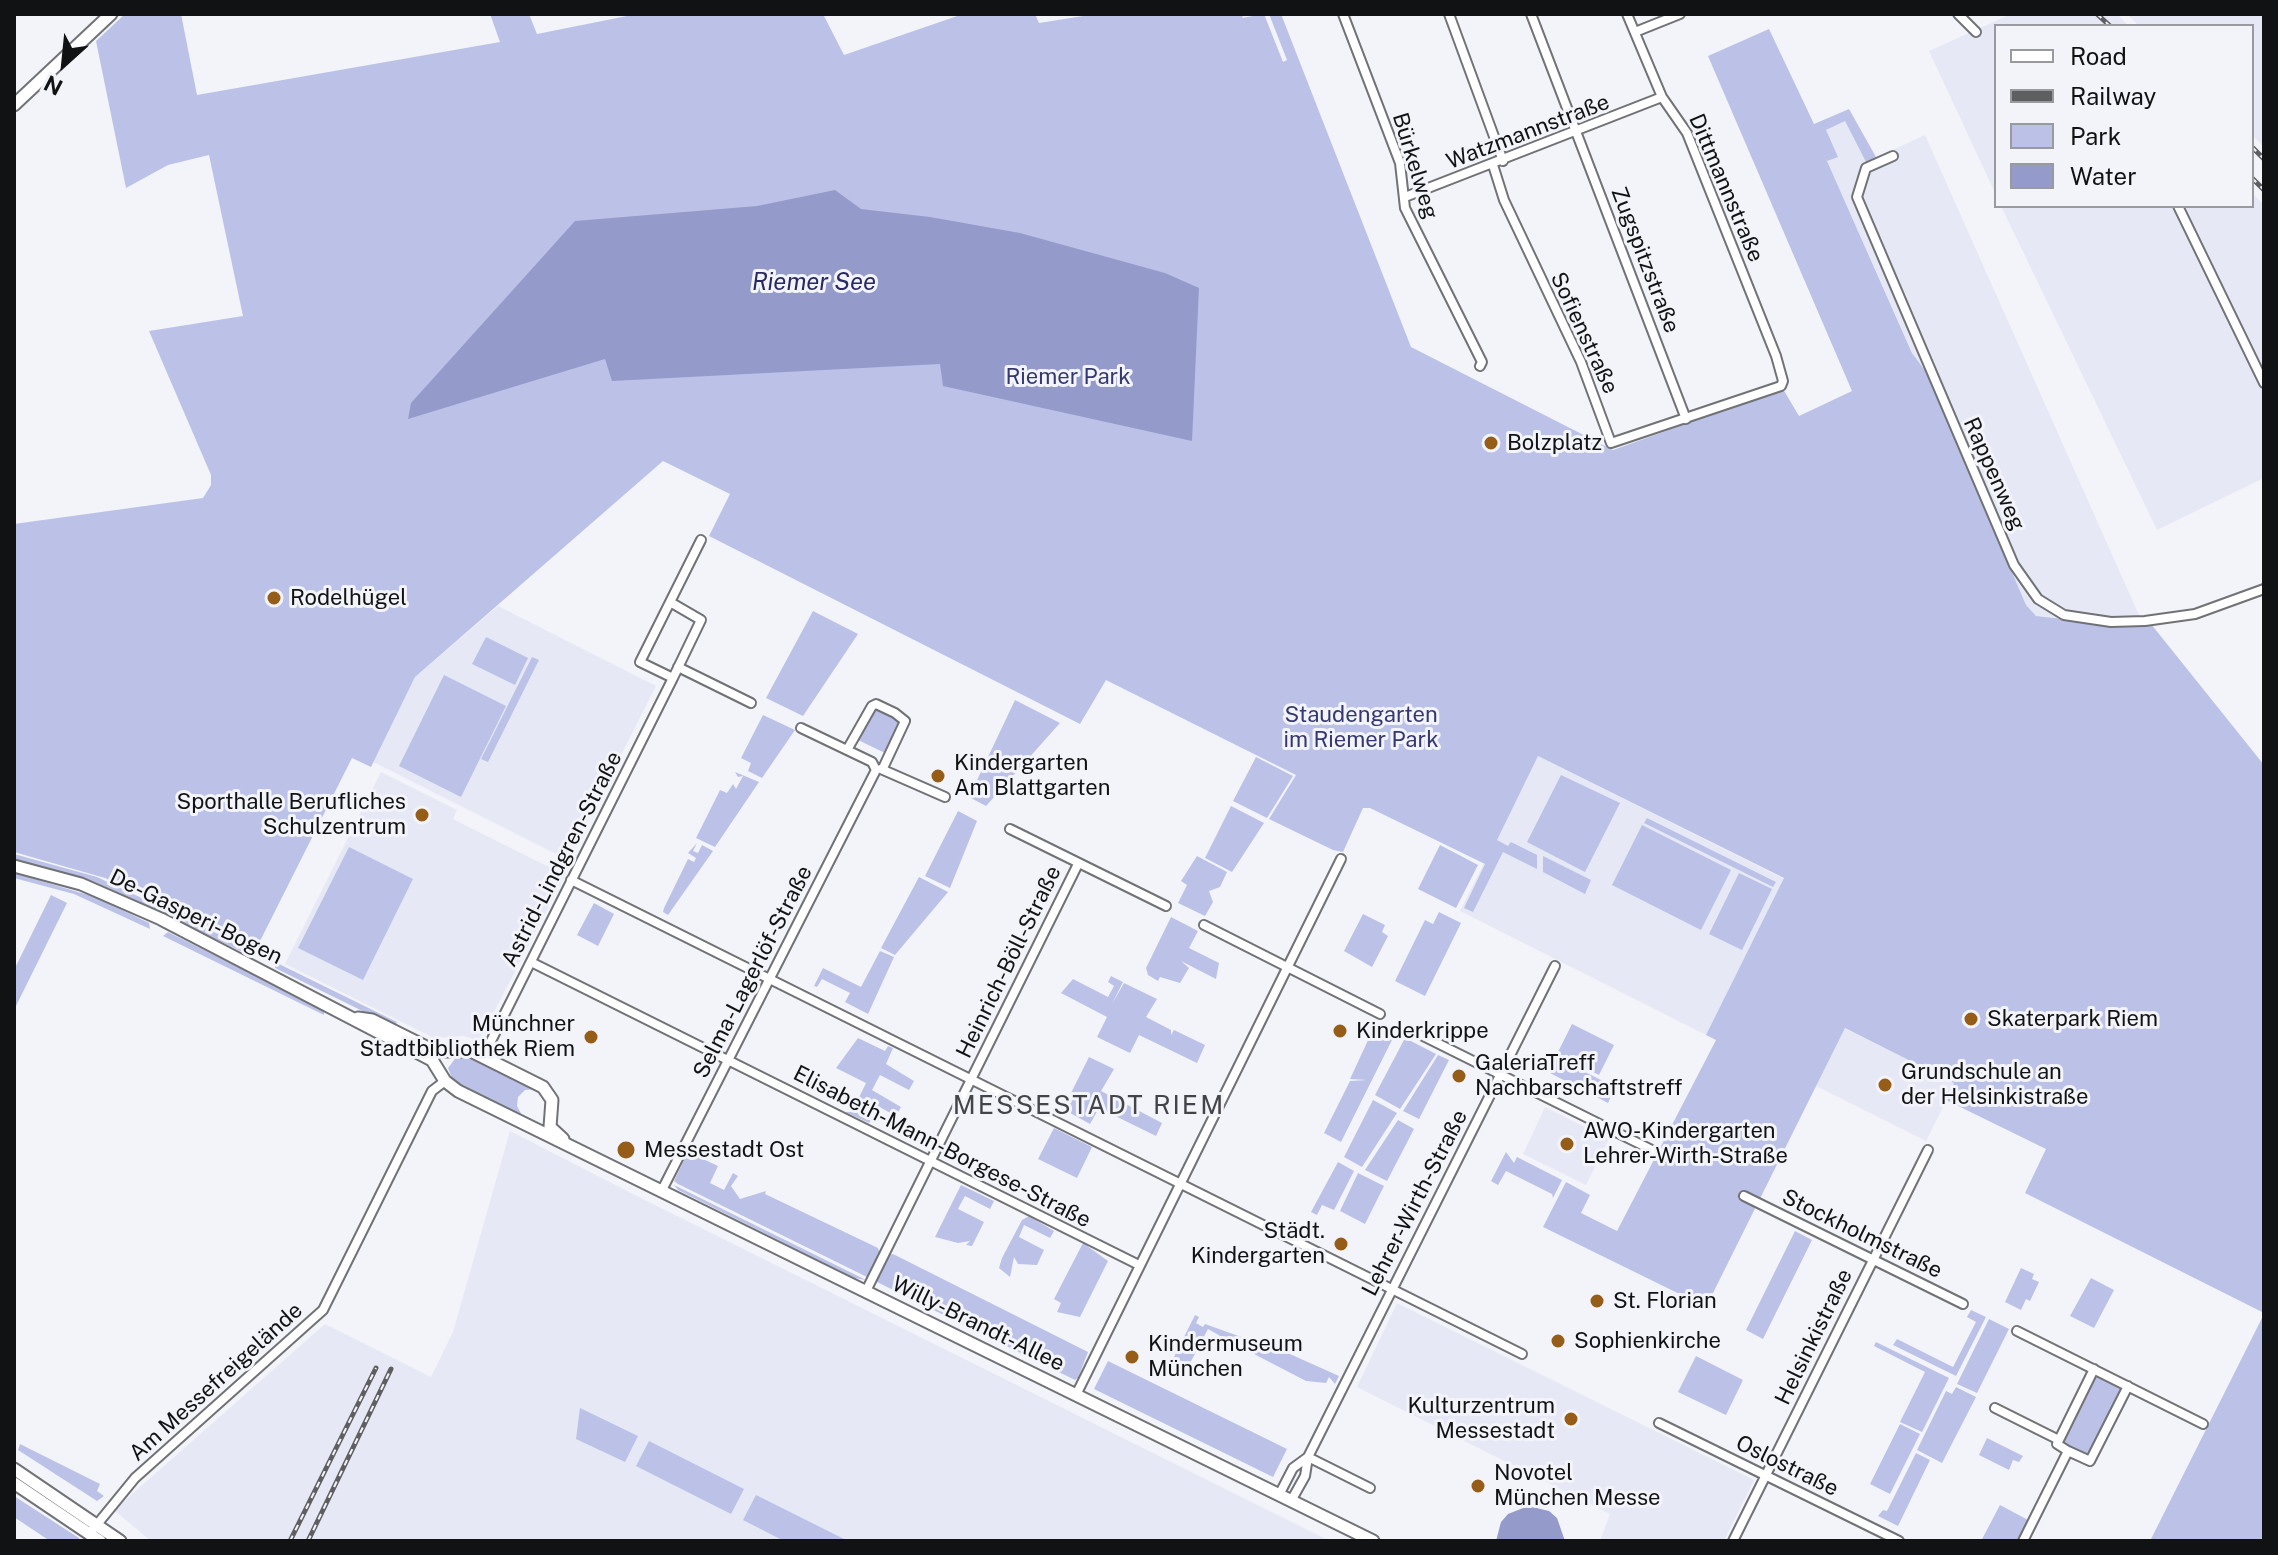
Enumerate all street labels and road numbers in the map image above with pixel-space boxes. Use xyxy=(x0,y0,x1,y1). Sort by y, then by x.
street label: Watzmannstraße xyxy=(1443,89,1613,175)
street label: Bürkelweg xyxy=(1386,110,1444,222)
street label: Dittmannstraße xyxy=(1683,110,1769,266)
street label: Zugspitzstraße xyxy=(1605,183,1685,337)
street label: Sofienstraße xyxy=(1544,268,1624,398)
street label: Rappenweg xyxy=(1957,413,2031,535)
street label: Astrid-Lindgren-Straße xyxy=(496,747,628,971)
street label: Selma-Lagerlöf-Straße xyxy=(688,861,818,1083)
street label: Heinrich-Böll-Straße xyxy=(951,862,1067,1062)
street label: De-Gasperi-Bogen xyxy=(105,864,287,970)
street label: Elisabeth-Mann-Borgese-Straße xyxy=(789,1060,1095,1234)
street label: Lehrer-Wirth-Straße xyxy=(1357,1106,1473,1300)
street label: Stockholmstraße xyxy=(1778,1184,1946,1284)
street label: Helsinkistraße xyxy=(1770,1265,1858,1409)
street label: Willy-Brandt-Allee xyxy=(887,1271,1069,1377)
street label: Am Messefreigelände xyxy=(124,1297,308,1467)
street label: Oslostraße xyxy=(1731,1430,1843,1502)

